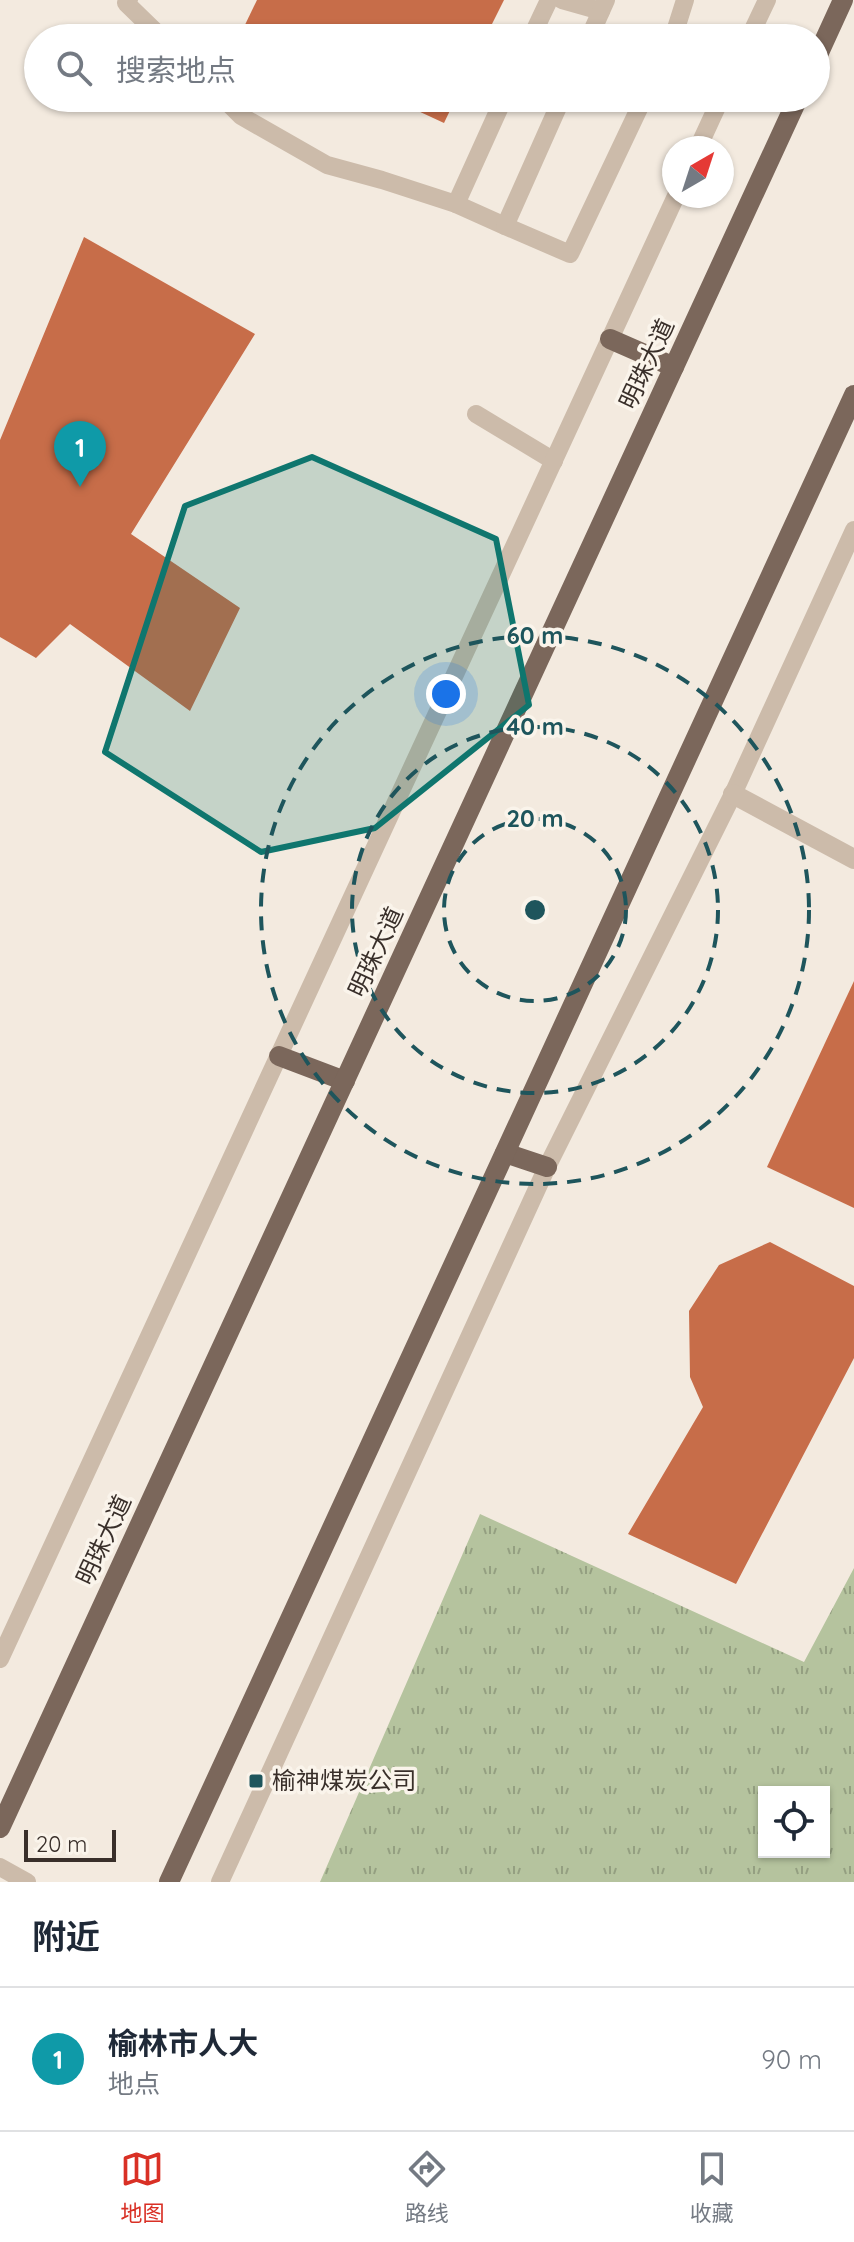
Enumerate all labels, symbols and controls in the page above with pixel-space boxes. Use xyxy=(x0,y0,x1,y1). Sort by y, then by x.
search box xyxy=(24,24,830,112)
icon: search xyxy=(52,46,96,90)
text: 搜索地点 xyxy=(116,51,236,89)
north arrow xyxy=(662,136,734,208)
street label: 明珠大道 xyxy=(612,314,680,413)
pin: 1 xyxy=(54,421,106,487)
text: 60 m xyxy=(507,620,563,650)
your location xyxy=(426,674,466,714)
text: 40 m xyxy=(506,711,564,741)
text: 20 m xyxy=(506,803,564,833)
centre of rings xyxy=(521,896,549,924)
street label: 明珠大道 xyxy=(341,902,409,1001)
street label: 明珠大道 xyxy=(69,1490,137,1589)
place label: 榆神煤炭公司 xyxy=(272,1765,416,1795)
marker: 榆神煤炭公司 xyxy=(247,1772,265,1790)
map controls xyxy=(758,1786,830,1858)
button: locate xyxy=(758,1786,830,1858)
scale bar xyxy=(24,1826,116,1862)
text: 20 m xyxy=(36,1830,87,1858)
text: 附近 xyxy=(32,1915,100,1958)
text: 榆林市人大 xyxy=(108,2024,258,2062)
text: 1 xyxy=(53,2043,63,2076)
text: 90 m xyxy=(761,2043,822,2076)
text: 地点 xyxy=(108,2067,160,2100)
tab: 地图 xyxy=(120,2147,164,2227)
tab: 路线 xyxy=(405,2147,449,2227)
tab: 收藏 xyxy=(690,2147,734,2227)

